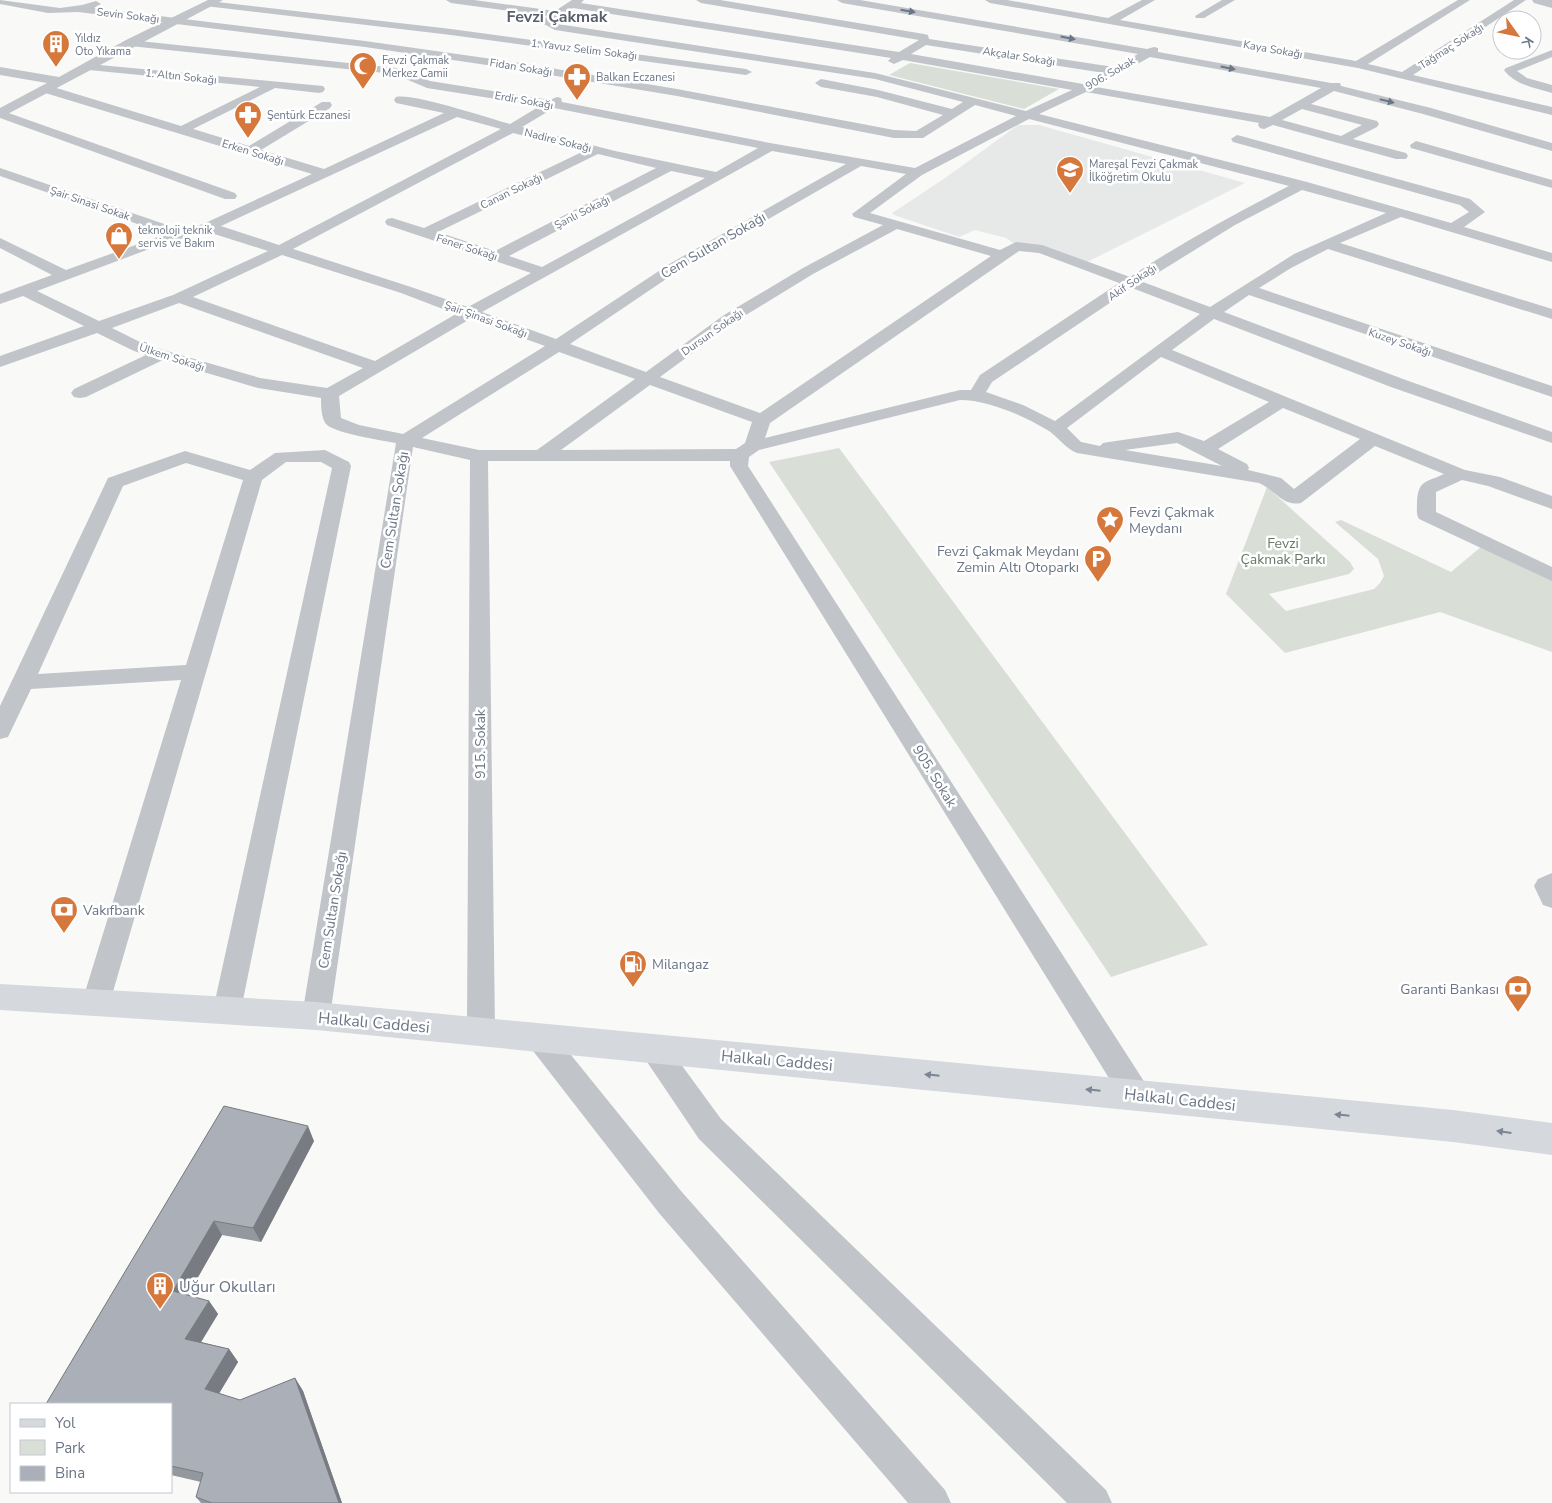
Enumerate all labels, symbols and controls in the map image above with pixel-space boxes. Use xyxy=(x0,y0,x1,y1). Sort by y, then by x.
street label: Sevin Sokağı xyxy=(96,4,160,27)
district label: Fevzi Çakmak xyxy=(507,6,608,28)
one-way arrow xyxy=(900,7,916,15)
north arrow xyxy=(1492,10,1542,60)
street label: Tağmaç Sokağı xyxy=(1416,20,1487,73)
building icon: Yıldız Oto Yıkama xyxy=(41,29,71,68)
place label: Yıldız Oto Yıkama xyxy=(74,31,131,59)
text: K xyxy=(1517,33,1538,51)
one-way arrow xyxy=(1060,34,1076,42)
street label: 1. Yavuz Selim Sokağı xyxy=(530,36,638,63)
street label: Kaya Sokağı xyxy=(1242,37,1304,62)
street label: Akçalar Sokağı xyxy=(982,43,1056,70)
mosque icon: Fevzi Çakmak Merkez Camii xyxy=(348,51,378,90)
place label: Fevzi Çakmak Merkez Camii xyxy=(382,53,449,81)
street label: 906. Sokak xyxy=(1083,53,1138,94)
street label: Fidan Sokağı xyxy=(489,55,553,80)
pharmacy icon: Balkan Eczanesi xyxy=(562,62,592,101)
street label: 1. Altın Sokağı xyxy=(144,65,217,88)
one-way arrow xyxy=(1220,65,1236,73)
place label: Balkan Eczanesi xyxy=(596,70,675,85)
street label: Erdir Sokağı xyxy=(493,88,554,113)
one-way arrow xyxy=(1379,97,1394,105)
pharmacy icon: Şentürk Eczanesi xyxy=(233,100,263,139)
place label: Şentürk Eczanesi xyxy=(267,108,350,123)
street label: Nadire Sokağı xyxy=(523,125,593,156)
street label: Erken Sokağı xyxy=(220,136,286,169)
school or university icon: Mareşal Fevzi Çakmak İlköğretim Okulu xyxy=(1055,155,1085,194)
place label: Mareşal Fevzi Çakmak İlköğretim Okulu xyxy=(1089,157,1199,185)
street label: Canan Sokağı xyxy=(478,170,545,213)
street label: Şair Sinasi Sokak xyxy=(48,183,132,224)
street label: Şanlı Sokağı xyxy=(552,192,613,233)
street label: Cem Sultan Sokağı xyxy=(657,208,769,283)
shop icon: teknoloji teknik servis ve Bakım xyxy=(104,221,134,260)
place label: teknoloji teknik servis ve Bakım xyxy=(138,223,215,251)
street label: Fener Sokağı xyxy=(434,230,499,264)
street label: Akif Sokağı xyxy=(1105,261,1160,304)
street label: Şair Şinasi Sokağı xyxy=(442,298,529,341)
street label: Dursun Sokağı xyxy=(679,306,746,359)
street label: Kuzey Sokağı xyxy=(1367,325,1433,360)
street label: Ülkem Sokağı xyxy=(137,340,206,375)
street label: Cem Sultan Sokağı xyxy=(376,450,413,570)
place label: Fevzi Çakmak Meydanı xyxy=(1129,503,1215,538)
place icon: Fevzi Çakmak Meydanı xyxy=(1095,505,1125,544)
park label: Fevzi Çakmak Parkı xyxy=(1241,534,1325,569)
place label: Fevzi Çakmak Meydanı Zemin Altı Otoparkı xyxy=(937,542,1079,577)
parking icon: Fevzi Çakmak Meydanı Zemin Altı Otoparkı xyxy=(1083,544,1113,583)
street label: 915. Sokak xyxy=(471,708,490,779)
street label: 905. Sokak xyxy=(908,742,962,812)
street label: Cem Sultan Sokağı xyxy=(314,850,351,970)
bank icon: Vakıfbank xyxy=(49,895,79,934)
place label: Vakıfbank xyxy=(82,901,146,920)
fuel station icon: Milangaz xyxy=(618,949,648,988)
place label: Milangaz xyxy=(652,955,709,974)
bank icon: Garanti Bankası xyxy=(1503,974,1533,1013)
place label: Garanti Bankası xyxy=(1400,980,1499,999)
street label: Halkalı Caddesi xyxy=(317,1007,431,1039)
street label: Halkalı Caddesi xyxy=(720,1045,834,1077)
one-way arrow xyxy=(923,1070,939,1078)
street label: Halkalı Caddesi xyxy=(1123,1083,1237,1117)
one-way arrow xyxy=(1085,1086,1101,1094)
one-way arrow xyxy=(1334,1111,1350,1119)
one-way arrow xyxy=(1495,1128,1511,1136)
building icon: Uğur Okulları xyxy=(145,1271,175,1310)
place label: Uğur Okulları xyxy=(179,1276,275,1298)
legend xyxy=(10,1403,172,1493)
text: Yol xyxy=(54,1413,76,1433)
text: Park xyxy=(55,1438,85,1458)
text: Bina xyxy=(55,1463,85,1483)

